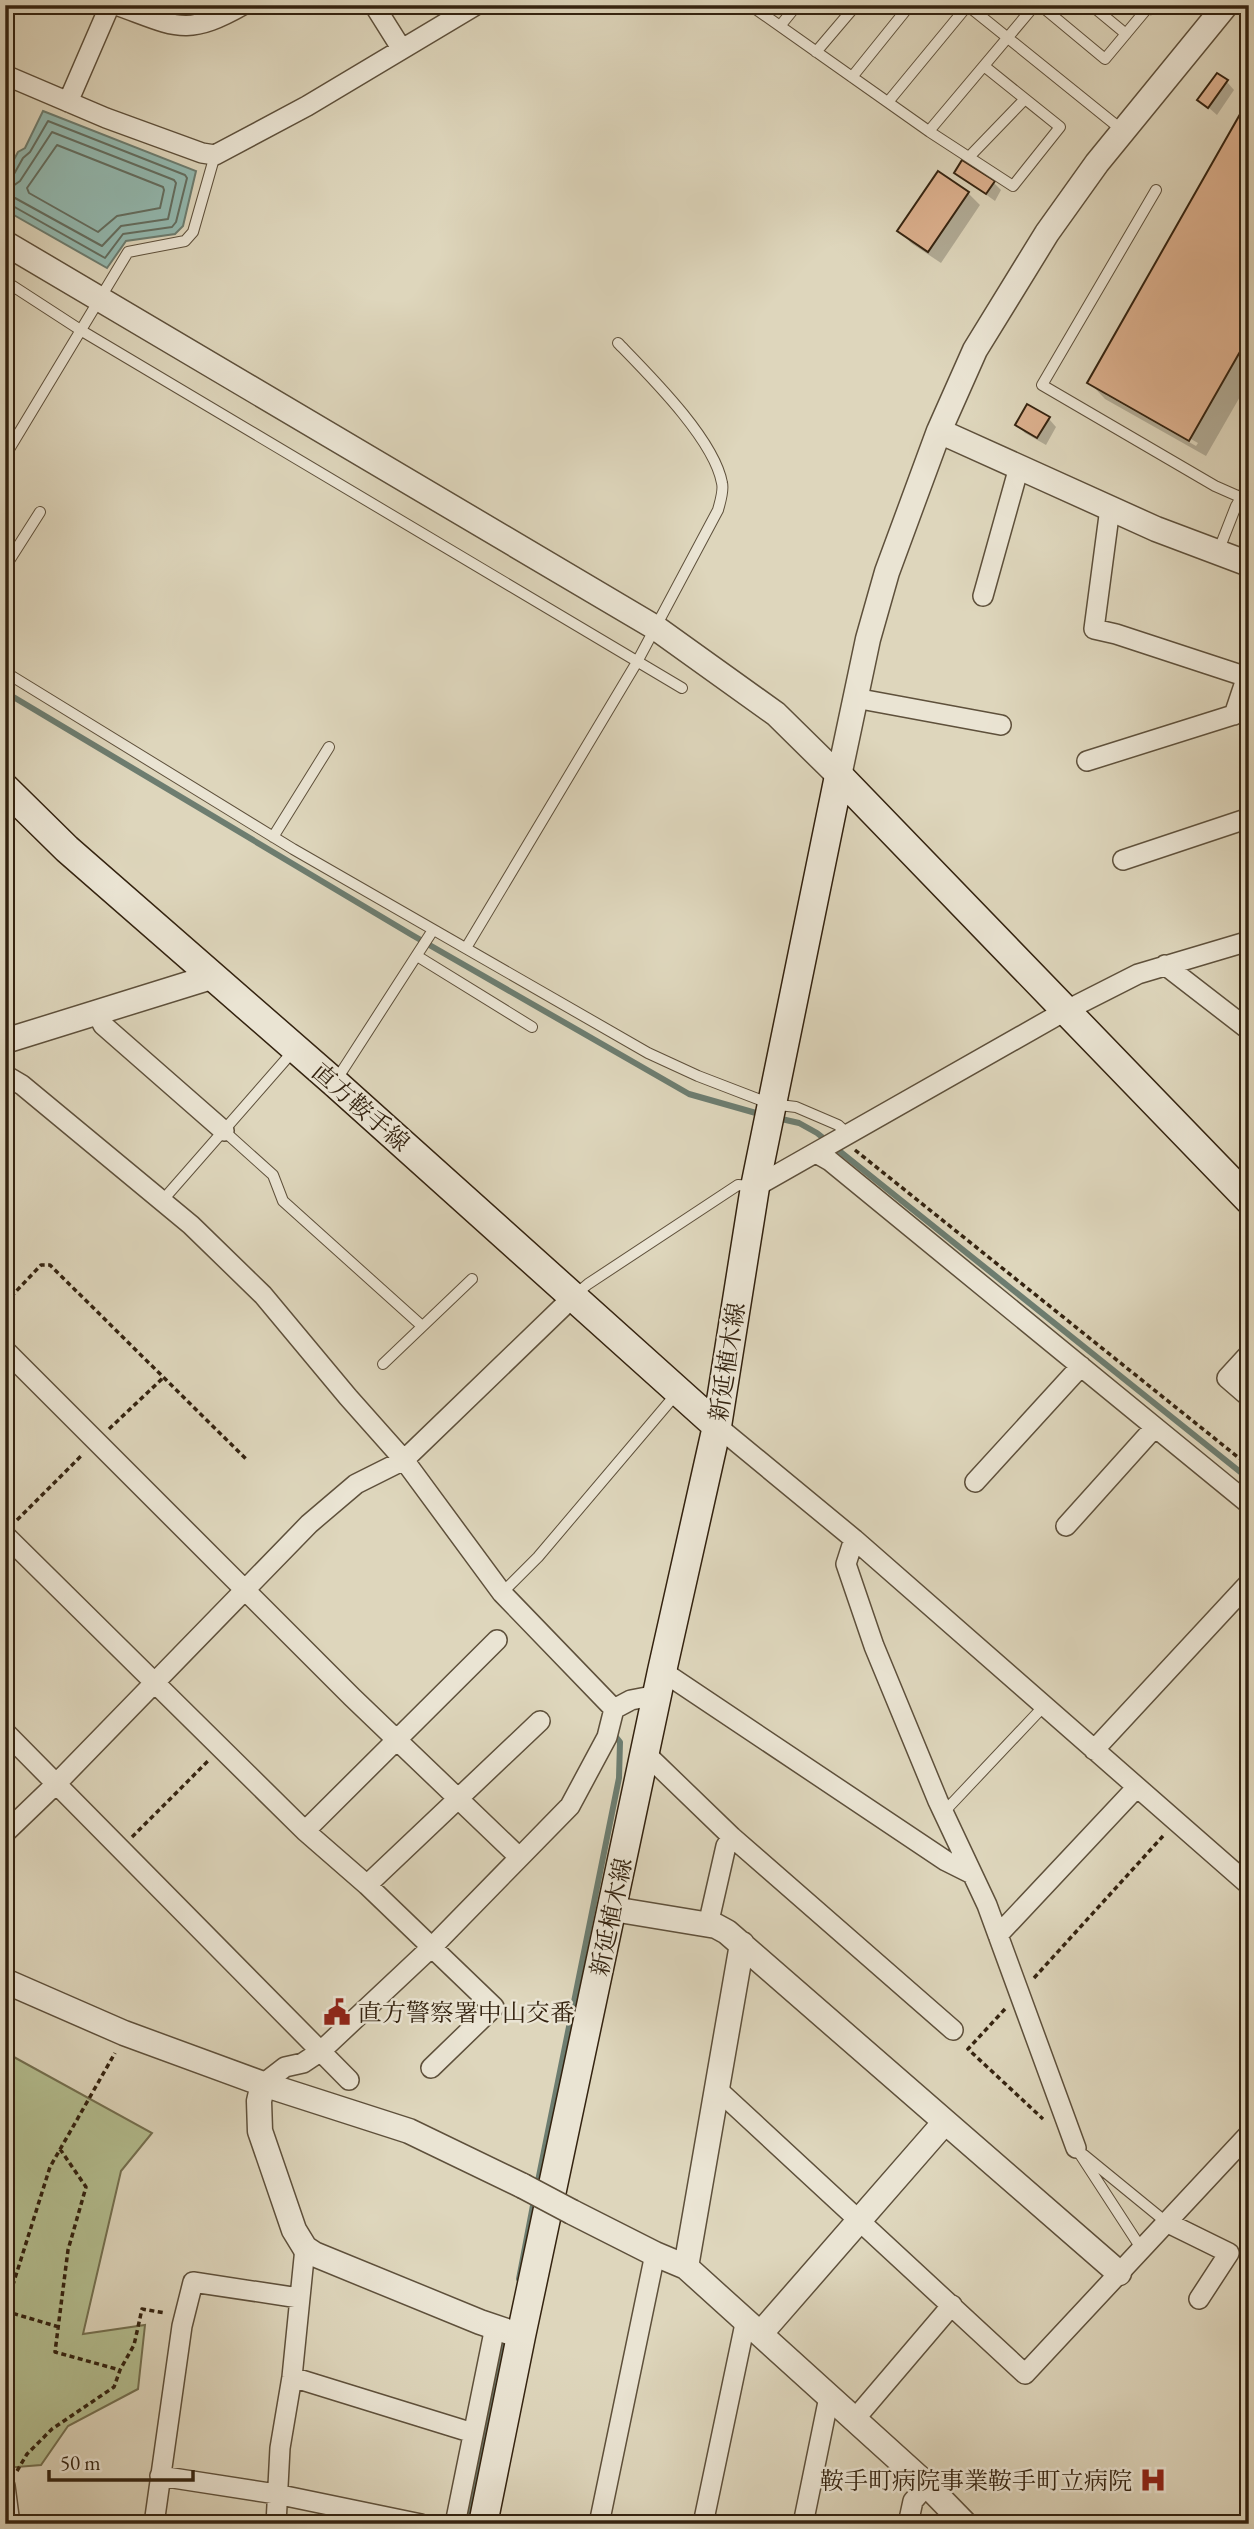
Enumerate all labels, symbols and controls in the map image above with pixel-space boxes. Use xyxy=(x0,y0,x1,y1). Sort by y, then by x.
street label: 直方鞍手線 xyxy=(306,1056,416,1158)
street label: 新延植木線 xyxy=(702,1300,752,1424)
street label: 新延植木線 xyxy=(583,1855,639,1979)
public building icon: 直方警察署中山交番 xyxy=(322,1997,352,2027)
place label: 直方警察署中山交番 xyxy=(358,1997,574,2028)
scale bar xyxy=(49,2438,192,2482)
text: 50 m xyxy=(60,2449,101,2476)
place label: 鞍手町病院事業鞍手町立病院 xyxy=(820,2465,1132,2496)
hospital icon: 鞍手町病院事業鞍手町立病院 xyxy=(1138,2465,1168,2495)

